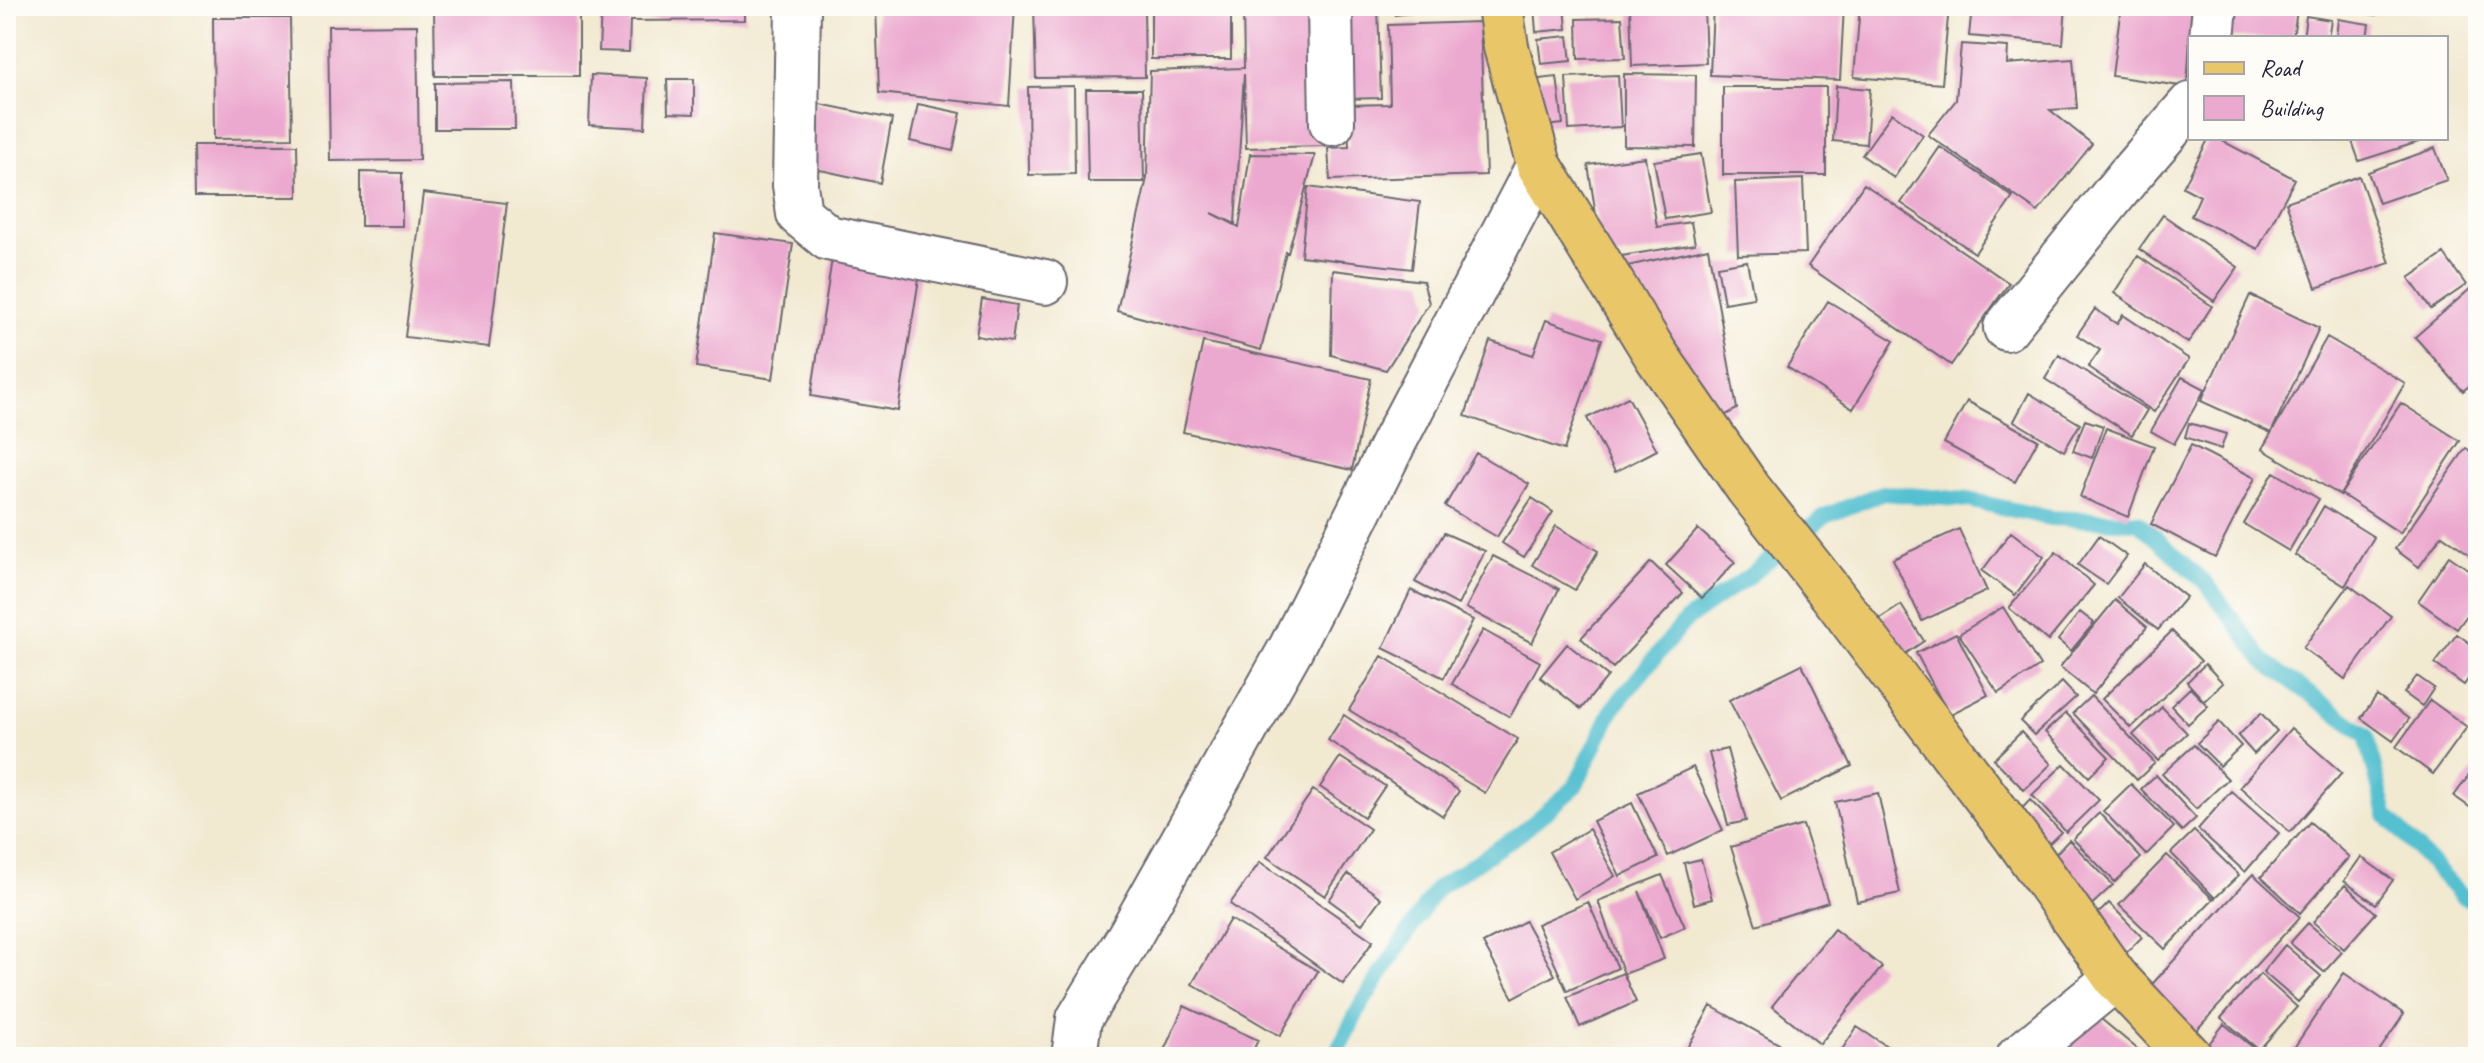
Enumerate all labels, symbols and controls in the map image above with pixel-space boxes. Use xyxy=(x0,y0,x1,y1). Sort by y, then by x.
legend xyxy=(2188,36,2448,140)
text: Road xyxy=(2260,53,2304,83)
text: Building xyxy=(2260,93,2325,123)

